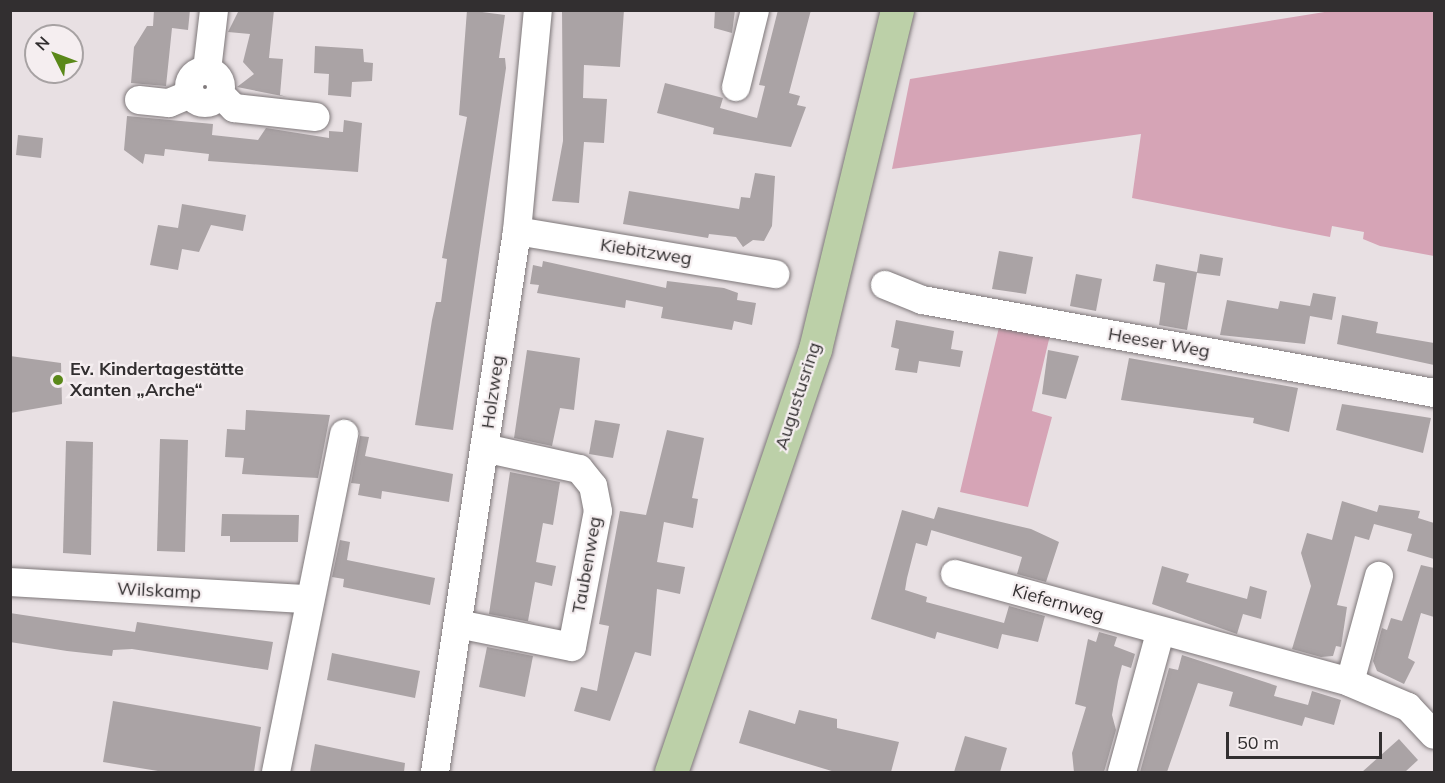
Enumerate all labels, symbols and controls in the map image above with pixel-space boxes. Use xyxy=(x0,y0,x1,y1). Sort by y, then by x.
north arrow xyxy=(24,24,84,84)
text: N xyxy=(31,32,54,54)
street label: Kiebitzweg xyxy=(599,234,693,270)
street label: Heeser Weg xyxy=(1106,323,1212,363)
street label: Augustusring xyxy=(770,340,826,452)
street label: Holzweg xyxy=(477,354,509,430)
place label: Ev. Kindertagestätte Xanten „Arche“ xyxy=(70,359,244,401)
marker: Ev. Kindertagestätte Xanten „Arche“ xyxy=(51,373,65,387)
street label: Taubenweg xyxy=(568,515,606,615)
street label: Wilskamp xyxy=(116,578,202,604)
street label: Kiefernweg xyxy=(1010,580,1106,626)
scale bar xyxy=(1229,720,1385,758)
text: 50 m xyxy=(1237,731,1279,754)

